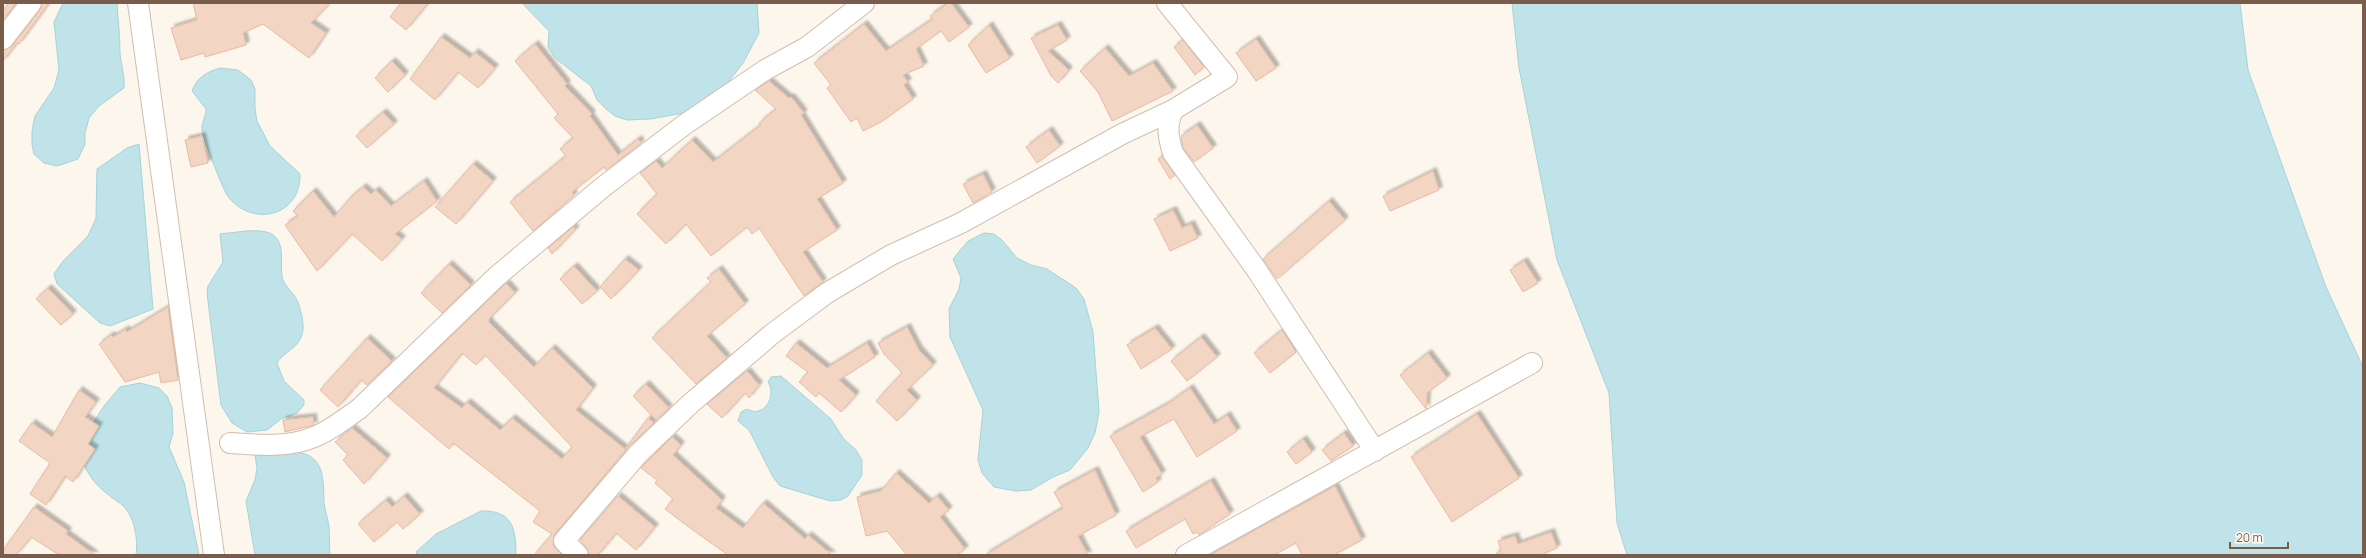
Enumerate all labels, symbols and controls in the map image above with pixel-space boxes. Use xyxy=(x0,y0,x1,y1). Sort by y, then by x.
scale bar xyxy=(2230,524,2288,550)
text: 20 m xyxy=(2236,529,2263,546)

